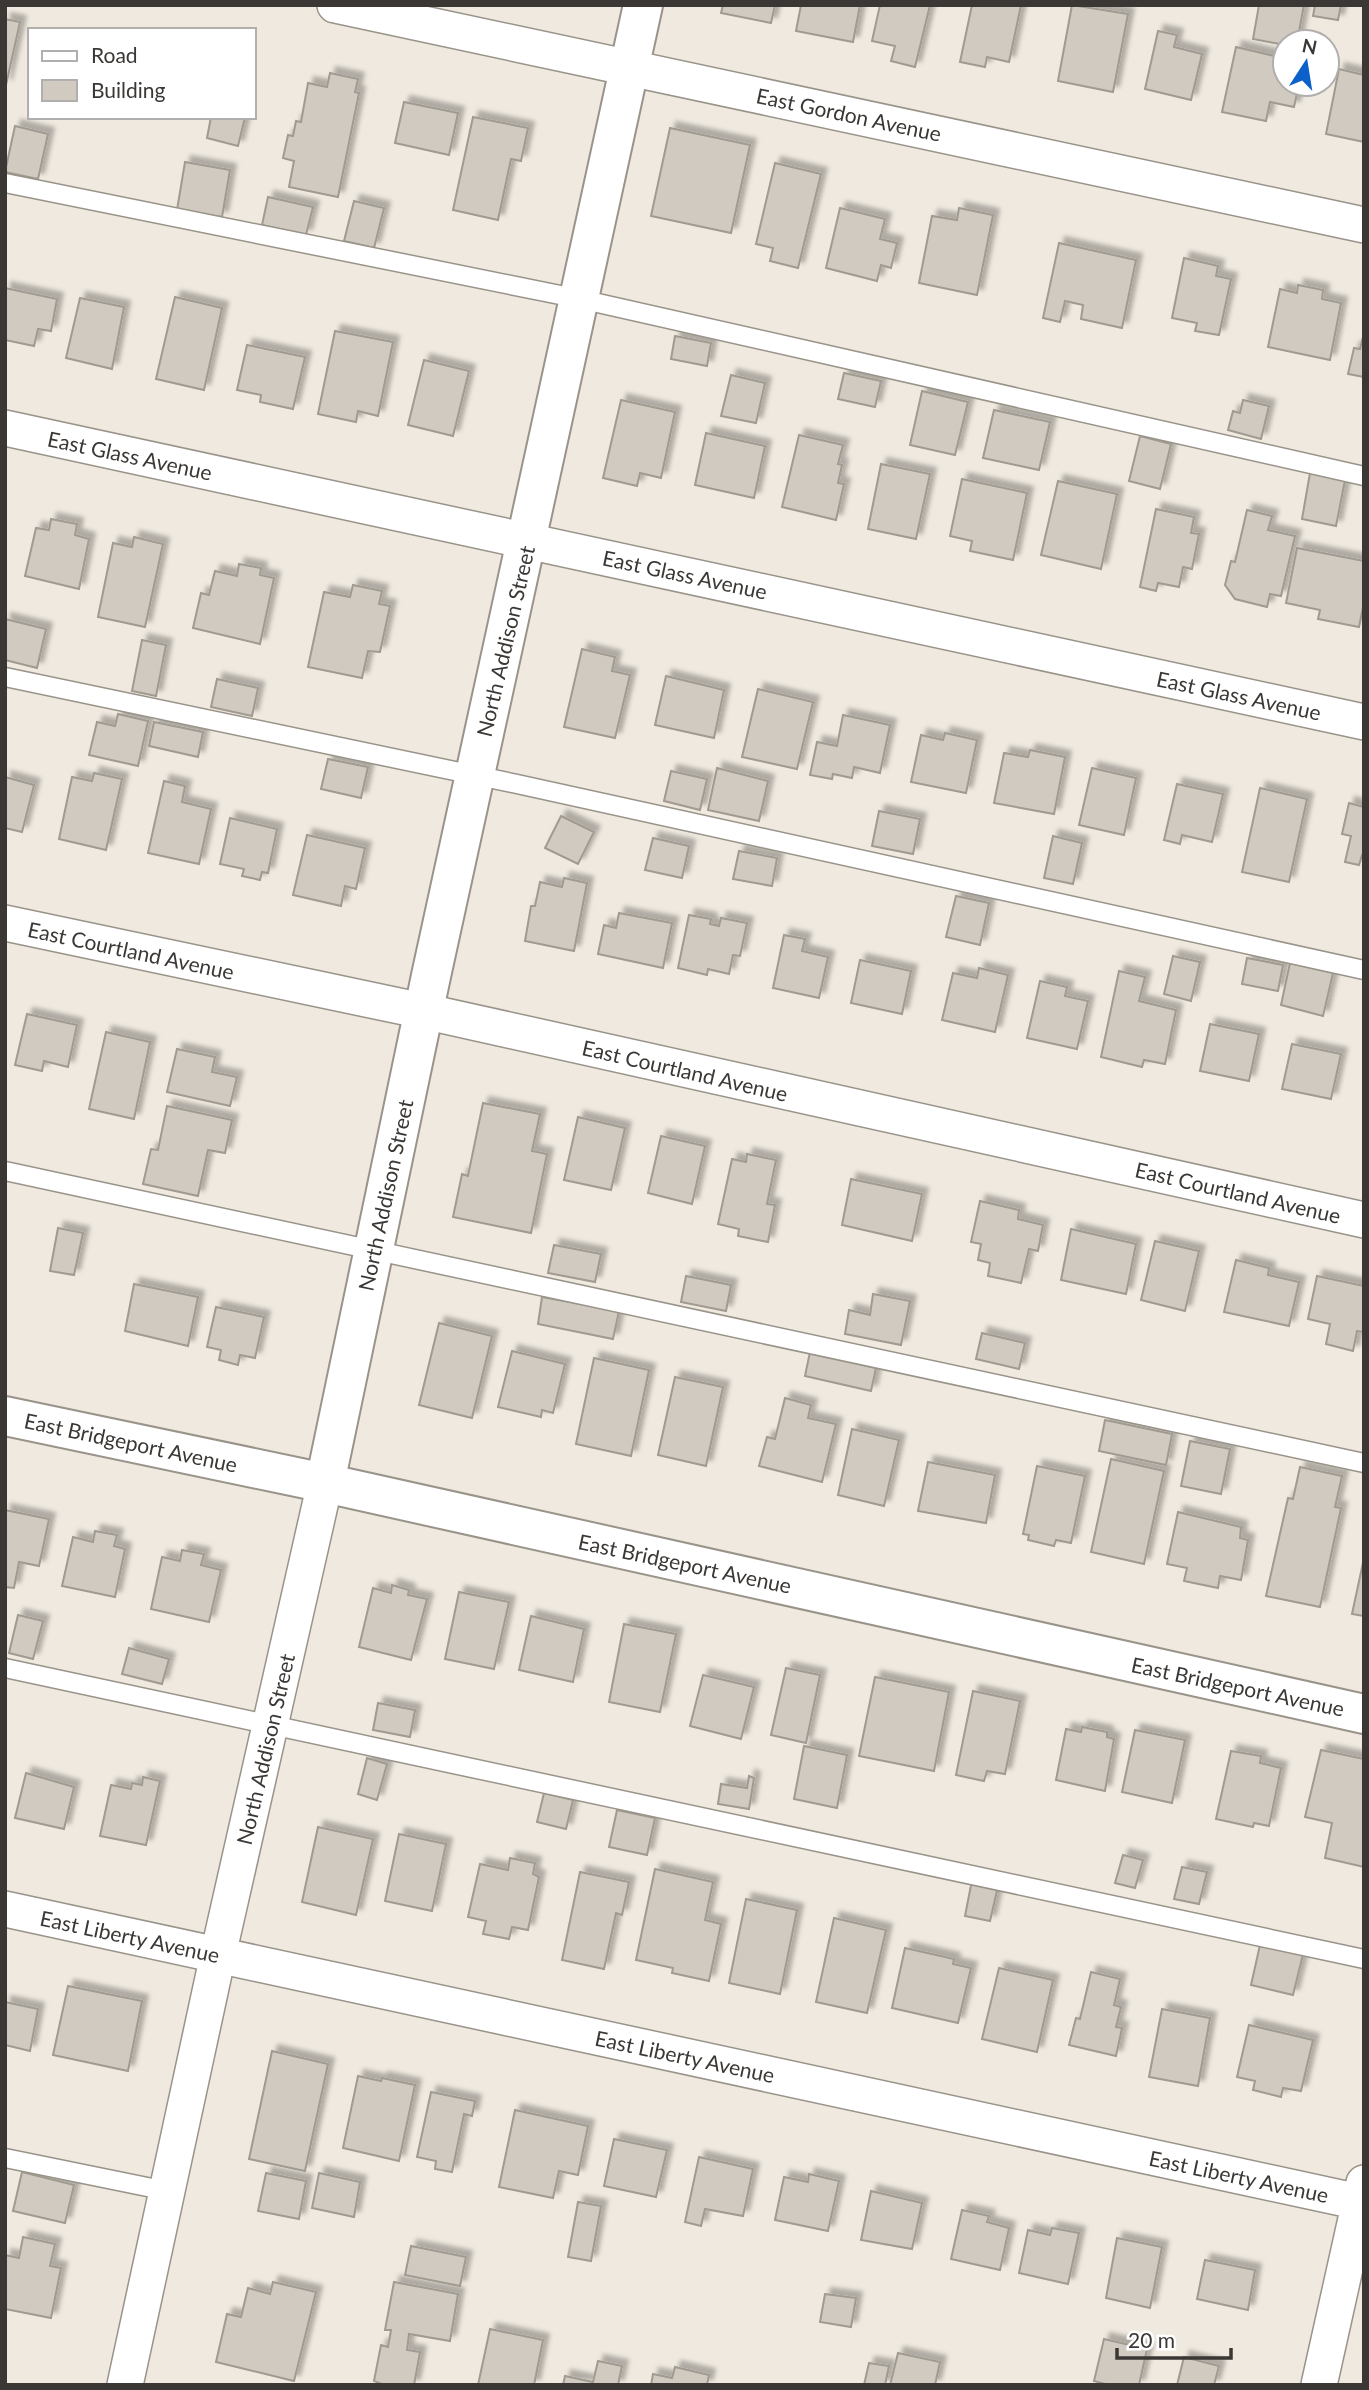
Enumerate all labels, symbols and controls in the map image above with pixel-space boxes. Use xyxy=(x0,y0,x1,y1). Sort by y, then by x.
legend xyxy=(28,28,256,119)
north arrow xyxy=(1271,28,1341,98)
text: N xyxy=(1300,33,1319,59)
text: Road xyxy=(91,42,138,67)
text: Building xyxy=(91,77,166,102)
street label: East Gordon Avenue xyxy=(754,82,944,146)
street label: East Glass Avenue xyxy=(45,425,215,485)
street label: North Addison Street xyxy=(471,543,539,739)
street label: East Glass Avenue xyxy=(600,544,770,604)
street label: East Glass Avenue xyxy=(1154,665,1324,725)
street label: East Courtland Avenue xyxy=(26,916,236,984)
street label: East Courtland Avenue xyxy=(580,1034,790,1106)
street label: North Addison Street xyxy=(352,1097,418,1293)
street label: East Courtland Avenue xyxy=(1133,1156,1343,1228)
street label: East Bridgeport Avenue xyxy=(22,1407,240,1477)
street label: East Bridgeport Avenue xyxy=(576,1528,794,1598)
street label: North Addison Street xyxy=(231,1651,299,1847)
street label: East Bridgeport Avenue xyxy=(1129,1651,1347,1721)
street label: East Liberty Avenue xyxy=(38,1905,222,1967)
street label: East Liberty Avenue xyxy=(593,2025,777,2087)
street label: East Liberty Avenue xyxy=(1147,2145,1331,2207)
scale bar xyxy=(1117,2316,1231,2360)
text: 20 m xyxy=(1128,2327,1175,2352)

